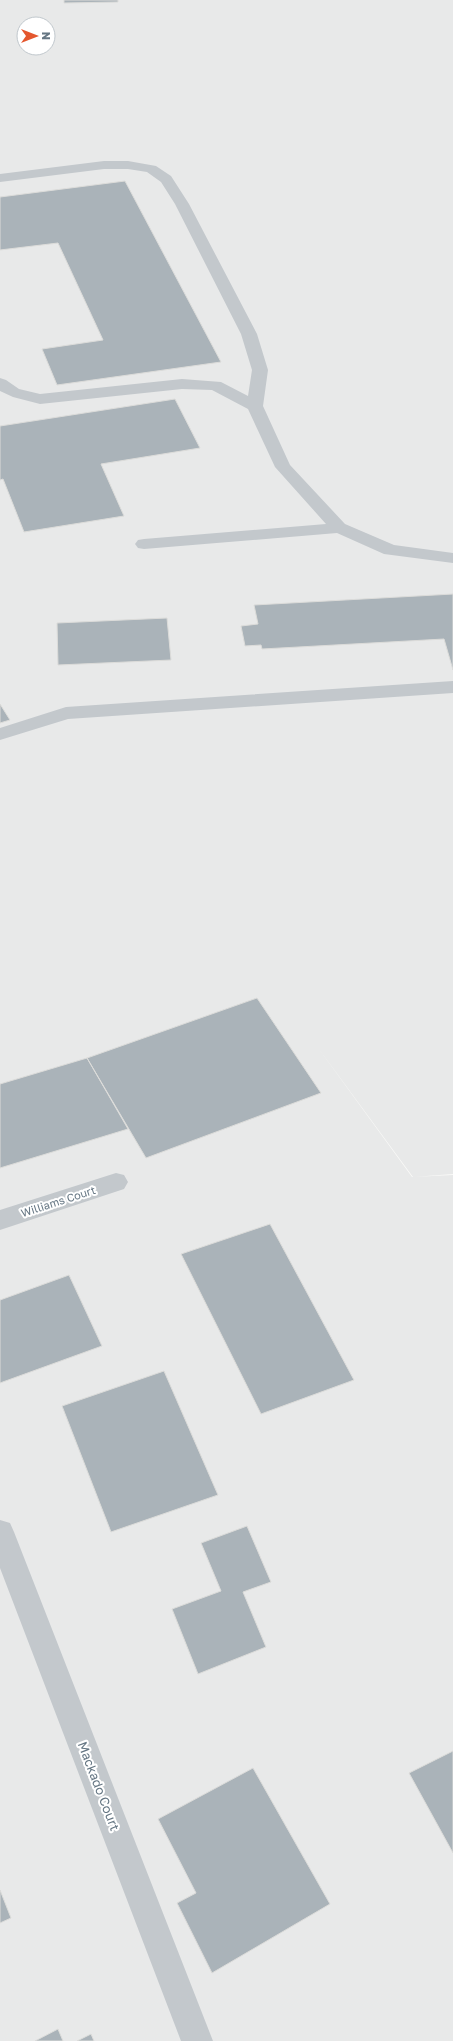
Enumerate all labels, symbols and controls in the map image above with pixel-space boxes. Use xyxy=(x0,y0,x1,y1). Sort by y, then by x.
north arrow xyxy=(16,16,56,56)
text: N xyxy=(40,32,53,40)
street label: Williams Court xyxy=(19,1183,97,1219)
street label: Mackado Court xyxy=(75,1739,123,1833)

